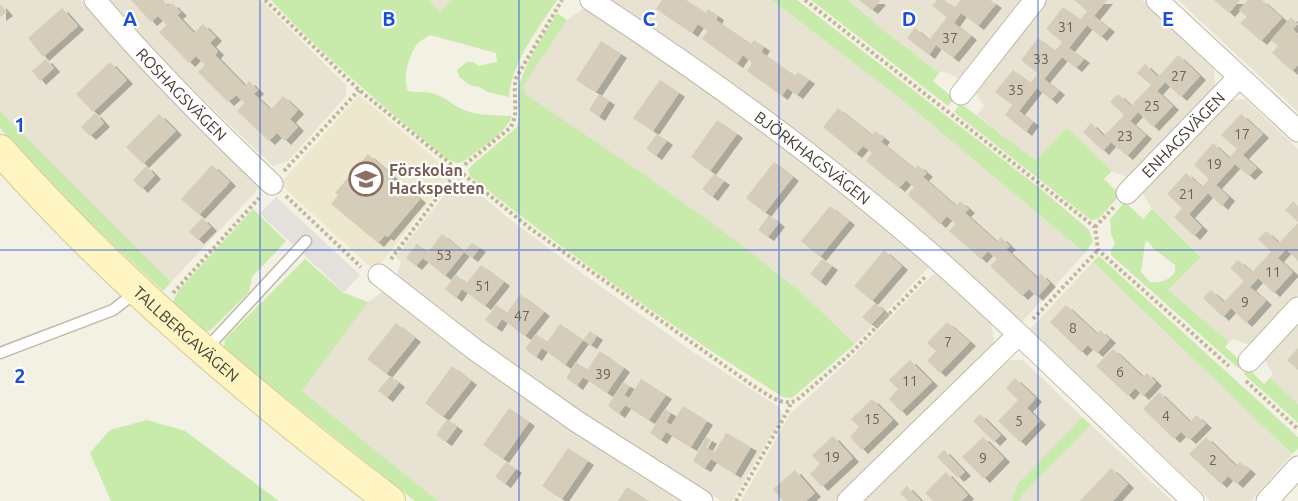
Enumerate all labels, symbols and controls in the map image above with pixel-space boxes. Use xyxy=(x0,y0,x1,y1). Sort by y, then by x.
text: A xyxy=(123,7,137,30)
text: B xyxy=(382,7,396,30)
text: C xyxy=(643,7,656,30)
text: D xyxy=(902,7,916,30)
text: E xyxy=(1162,7,1174,30)
house number: 31 xyxy=(1058,19,1074,35)
house number: 37 xyxy=(942,30,958,46)
street label: ROSHAGSVÄGEN xyxy=(133,44,230,144)
house number: 33 xyxy=(1033,51,1049,67)
house number: 27 xyxy=(1171,68,1187,84)
house number: 35 xyxy=(1008,82,1024,98)
street label: ENHAGSVÄGEN xyxy=(1138,88,1228,181)
house number: 25 xyxy=(1144,98,1160,114)
street label: BJÖRKHAGSVÄGEN xyxy=(751,107,874,208)
text: 1 xyxy=(14,113,26,136)
house number: 17 xyxy=(1234,126,1250,142)
house number: 23 xyxy=(1117,128,1133,144)
house number: 19 xyxy=(1206,156,1222,172)
school or university icon: Förskolan Hackspetten xyxy=(348,161,384,197)
place label: Förskolan Hackspetten xyxy=(389,161,485,197)
house number: 21 xyxy=(1179,186,1195,202)
house number: 53 xyxy=(436,247,452,263)
house number: 11 xyxy=(1265,264,1281,280)
house number: 51 xyxy=(475,278,491,294)
street label: TALLBERGAVÄGEN xyxy=(130,283,243,385)
house number: 9 xyxy=(1241,294,1249,310)
house number: 47 xyxy=(514,308,530,324)
house number: 8 xyxy=(1069,320,1077,336)
house number: 7 xyxy=(944,334,952,350)
text: 2 xyxy=(14,364,26,387)
house number: 6 xyxy=(1116,364,1124,380)
house number: 39 xyxy=(595,366,611,382)
house number: 11 xyxy=(902,373,918,389)
house number: 4 xyxy=(1162,408,1170,424)
house number: 15 xyxy=(864,411,880,427)
house number: 5 xyxy=(1015,413,1023,429)
house number: 19 xyxy=(824,449,840,465)
house number: 9 xyxy=(979,450,987,466)
house number: 2 xyxy=(1209,452,1217,468)

